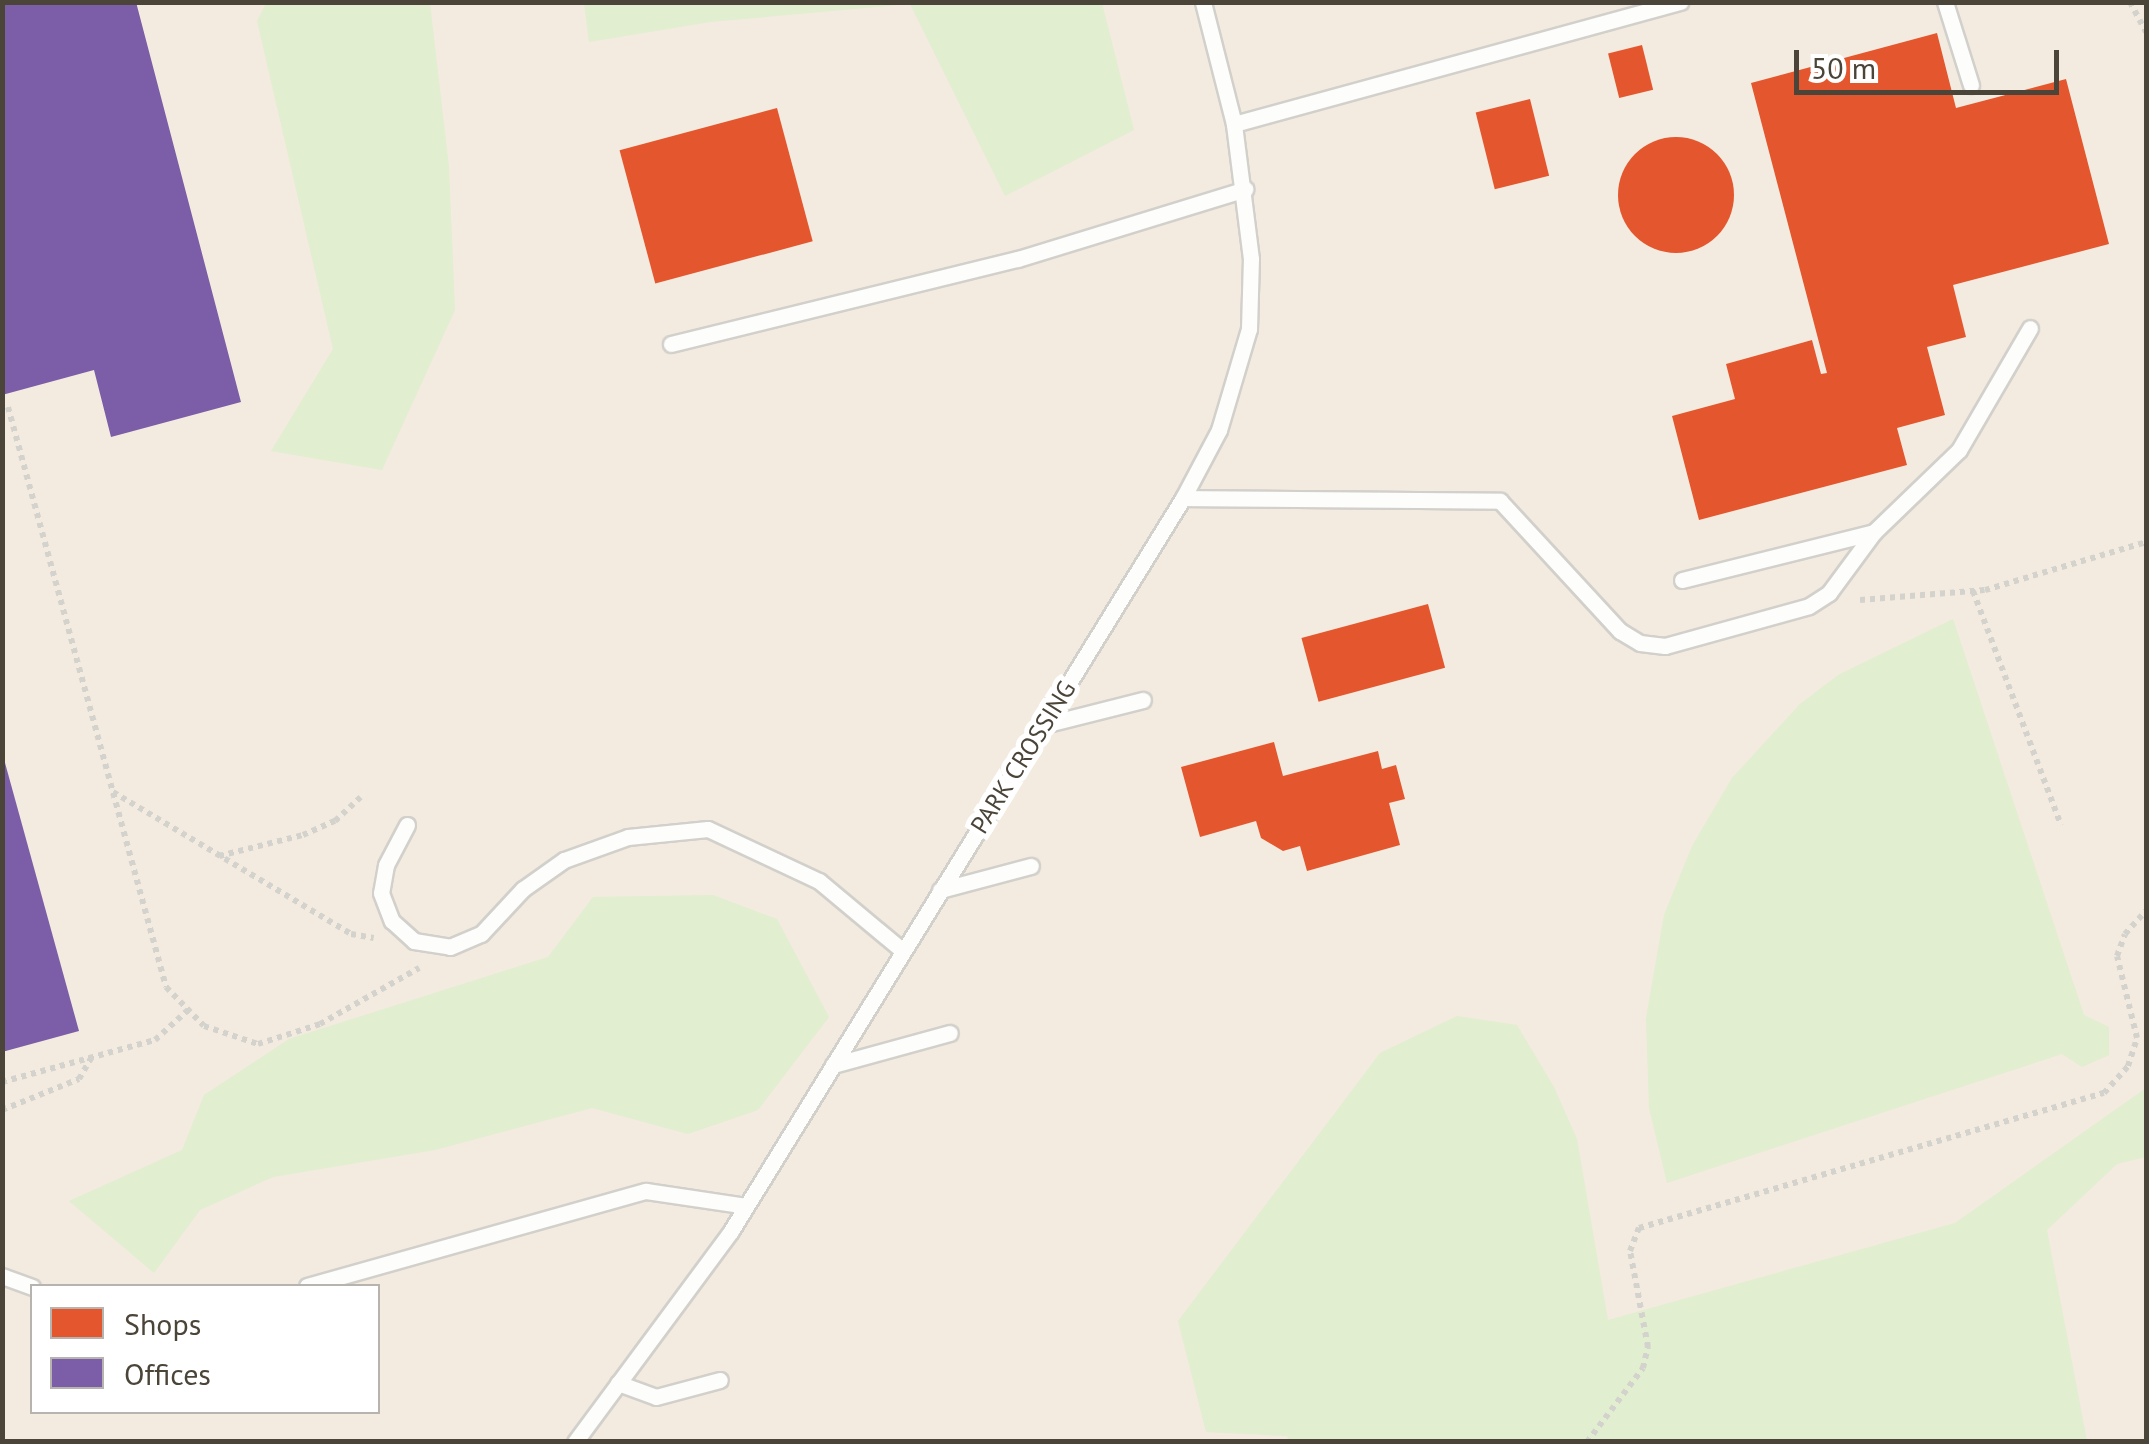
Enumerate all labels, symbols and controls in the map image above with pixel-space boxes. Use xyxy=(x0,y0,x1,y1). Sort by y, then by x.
scale bar xyxy=(1799,30,2064,92)
text: 50 m xyxy=(1811,48,1876,87)
street label: PARK CROSSING xyxy=(964,675,1082,839)
legend xyxy=(30,1284,380,1414)
text: Shops xyxy=(124,1304,201,1343)
text: Offices xyxy=(124,1354,211,1393)

